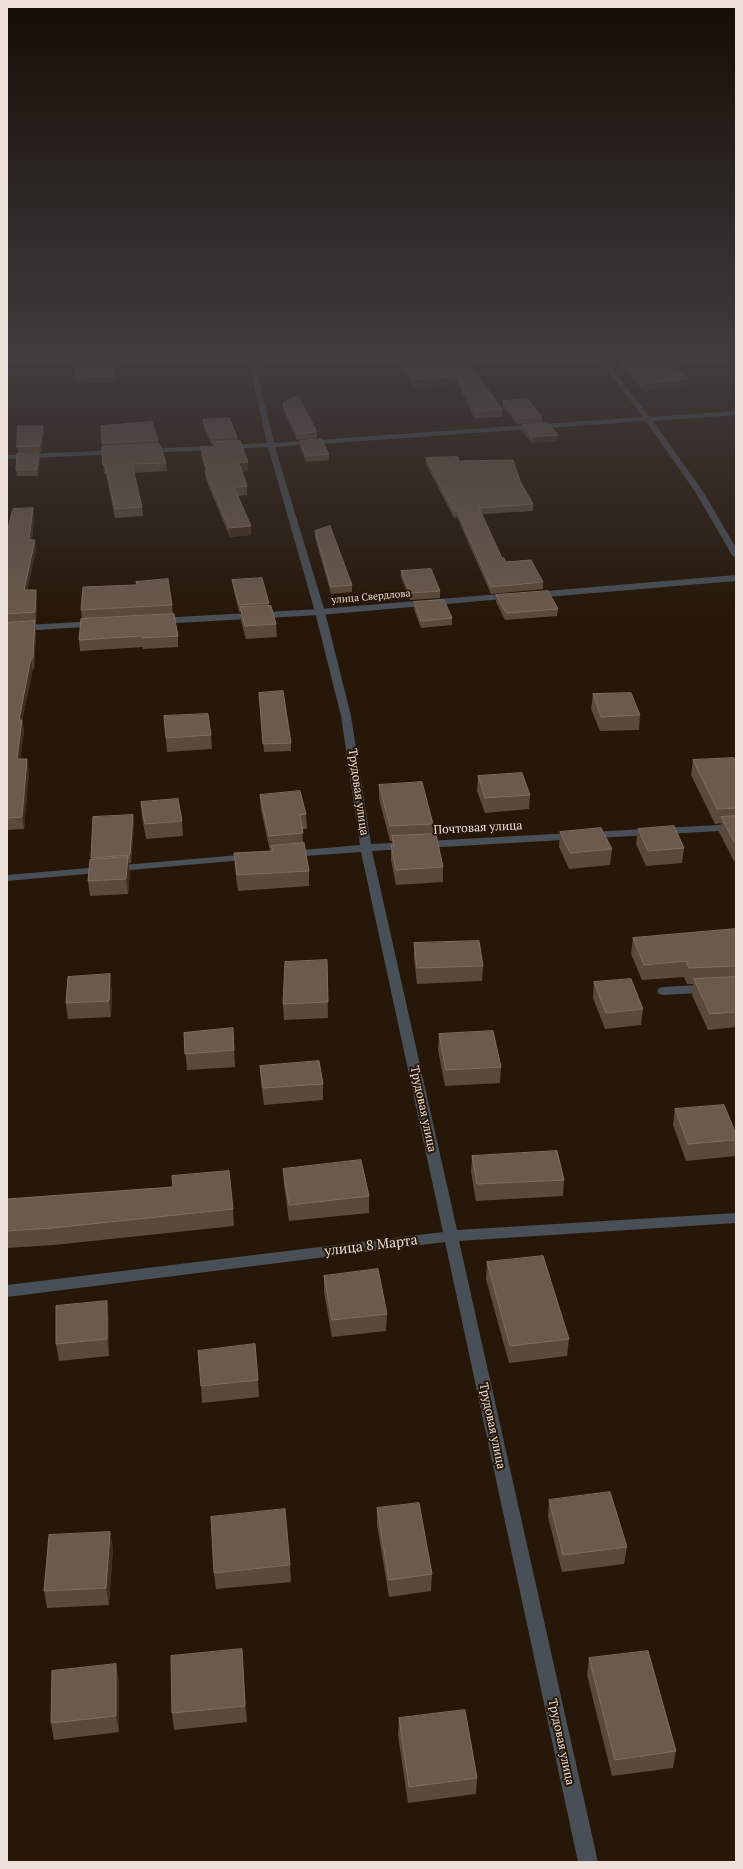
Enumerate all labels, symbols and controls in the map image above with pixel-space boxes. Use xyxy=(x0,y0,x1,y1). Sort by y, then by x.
street label: улица Свердлова xyxy=(331,588,411,606)
street label: Трудовая улица xyxy=(345,748,371,836)
street label: Почтовая улица xyxy=(433,818,523,838)
street label: Трудовая улица xyxy=(407,1065,439,1153)
street label: улица 8 Марта xyxy=(323,1232,419,1260)
street label: Трудовая улица xyxy=(476,1382,508,1470)
street label: Трудовая улица xyxy=(545,1698,577,1786)

